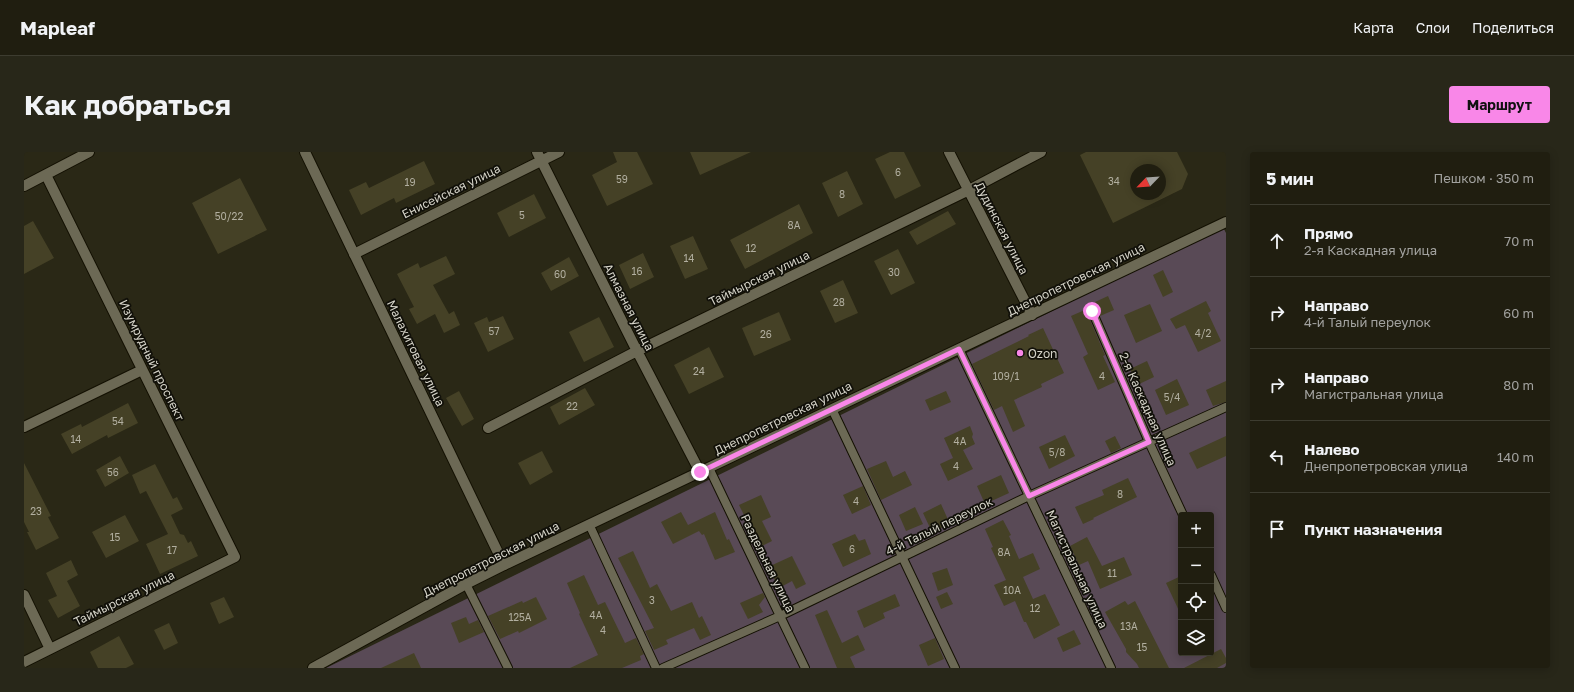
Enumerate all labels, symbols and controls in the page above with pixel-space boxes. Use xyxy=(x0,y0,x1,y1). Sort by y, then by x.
text: Mapleaf xyxy=(20,16,95,39)
text: Карта xyxy=(1353,19,1394,36)
text: Слои xyxy=(1416,19,1450,36)
text: Поделиться xyxy=(1472,19,1554,36)
button: Маршрут xyxy=(1449,86,1550,123)
text: Как добраться xyxy=(24,88,231,121)
street label: Енисейская улица xyxy=(399,161,503,221)
north arrow xyxy=(1130,164,1166,200)
house number: 6 xyxy=(895,166,901,178)
text: 5 мин xyxy=(1266,168,1314,189)
text: Пешком · 350 m xyxy=(1433,170,1534,186)
house number: 59 xyxy=(616,173,628,185)
house number: 34 xyxy=(1108,175,1120,187)
house number: 19 xyxy=(405,176,415,188)
street label: Дудинская улица xyxy=(972,179,1032,277)
house number: 8 xyxy=(839,188,845,200)
house number: 5 xyxy=(519,209,525,221)
house number: 50/22 xyxy=(215,210,243,222)
house number: 8А xyxy=(788,219,801,231)
text: Прямо xyxy=(1304,224,1353,242)
icon: ahead xyxy=(1266,230,1288,252)
text: 70 m xyxy=(1504,233,1534,249)
street label: Днепропетровская улица xyxy=(1005,239,1147,319)
house number: 12 xyxy=(746,242,757,254)
text: 2-я Каскадная улица xyxy=(1304,242,1437,258)
street label: Таймырская улица xyxy=(706,247,812,309)
house number: 14 xyxy=(684,252,694,264)
street label: Алмазная улица xyxy=(600,261,658,353)
house number: 16 xyxy=(632,265,642,277)
house number: 30 xyxy=(888,266,900,278)
house number: 60 xyxy=(554,268,566,280)
house number: 28 xyxy=(833,296,845,308)
text: Направо xyxy=(1304,296,1369,314)
street label: Изумрудный проспект xyxy=(116,297,188,423)
street label: Малахитовая улица xyxy=(384,297,448,409)
route start xyxy=(1083,302,1101,320)
icon: right xyxy=(1266,302,1288,324)
text: 60 m xyxy=(1503,305,1534,321)
text: 4-й Талый переулок xyxy=(1304,314,1431,330)
house number: 57 xyxy=(488,325,500,337)
house number: 4/2 xyxy=(1195,327,1212,339)
house number: 26 xyxy=(760,328,772,340)
place label: Ozon xyxy=(1028,346,1057,361)
marker: Ozon xyxy=(1015,348,1025,358)
street label: 2-я Каскадная улица xyxy=(1116,350,1180,468)
house number: 24 xyxy=(693,365,705,377)
text: Направо xyxy=(1304,368,1369,386)
house number: 109/1 xyxy=(993,370,1020,382)
house number: 4 xyxy=(1099,370,1105,382)
icon: right xyxy=(1266,374,1288,396)
text: 80 m xyxy=(1503,377,1534,393)
street label: Днепропетровская улица xyxy=(712,378,854,458)
text: Магистральная улица xyxy=(1304,386,1444,402)
house number: 5/4 xyxy=(1164,391,1180,403)
house number: 22 xyxy=(566,400,578,412)
house number: 54 xyxy=(112,415,124,427)
house number: 14 xyxy=(71,433,81,445)
house number: 4А xyxy=(954,435,967,447)
text: Налево xyxy=(1304,440,1360,458)
house number: 5/8 xyxy=(1049,446,1065,458)
icon: left xyxy=(1266,446,1288,468)
text: 140 m xyxy=(1497,449,1534,465)
text: Днепропетровская улица xyxy=(1304,458,1468,474)
house number: 4 xyxy=(953,460,959,472)
route end xyxy=(691,463,709,481)
house number: 56 xyxy=(107,466,119,478)
house number: 8 xyxy=(1117,488,1123,500)
street label: 4-й Талый переулок xyxy=(883,494,995,558)
house number: 4 xyxy=(853,495,859,507)
house number: 23 xyxy=(30,505,42,517)
street label: Магистральная улица xyxy=(1043,507,1111,631)
street label: Раздельная улица xyxy=(738,511,798,615)
map controls xyxy=(1178,512,1214,656)
button: + xyxy=(1178,512,1214,548)
street label: Днепропетровская улица xyxy=(420,518,562,600)
icon: arrive xyxy=(1266,518,1288,540)
text: Пункт назначения xyxy=(1304,520,1442,538)
house number: 15 xyxy=(110,531,121,543)
house number: 6 xyxy=(849,543,855,555)
house number: 17 xyxy=(167,544,177,556)
house number: 8А xyxy=(998,546,1011,558)
button: − xyxy=(1178,548,1214,584)
street label: Таймырская улица xyxy=(71,567,177,629)
house number: 11 xyxy=(1107,567,1117,579)
house number: 10А xyxy=(1003,584,1021,596)
button: locate xyxy=(1178,584,1214,620)
house number: 3 xyxy=(649,594,655,606)
house number: 12 xyxy=(1030,602,1041,614)
house number: 4А xyxy=(590,609,603,621)
house number: 125А xyxy=(508,611,532,623)
house number: 13А xyxy=(1120,620,1138,632)
button: layers xyxy=(1178,620,1214,656)
house number: 4 xyxy=(600,624,606,636)
house number: 15 xyxy=(1137,641,1148,653)

